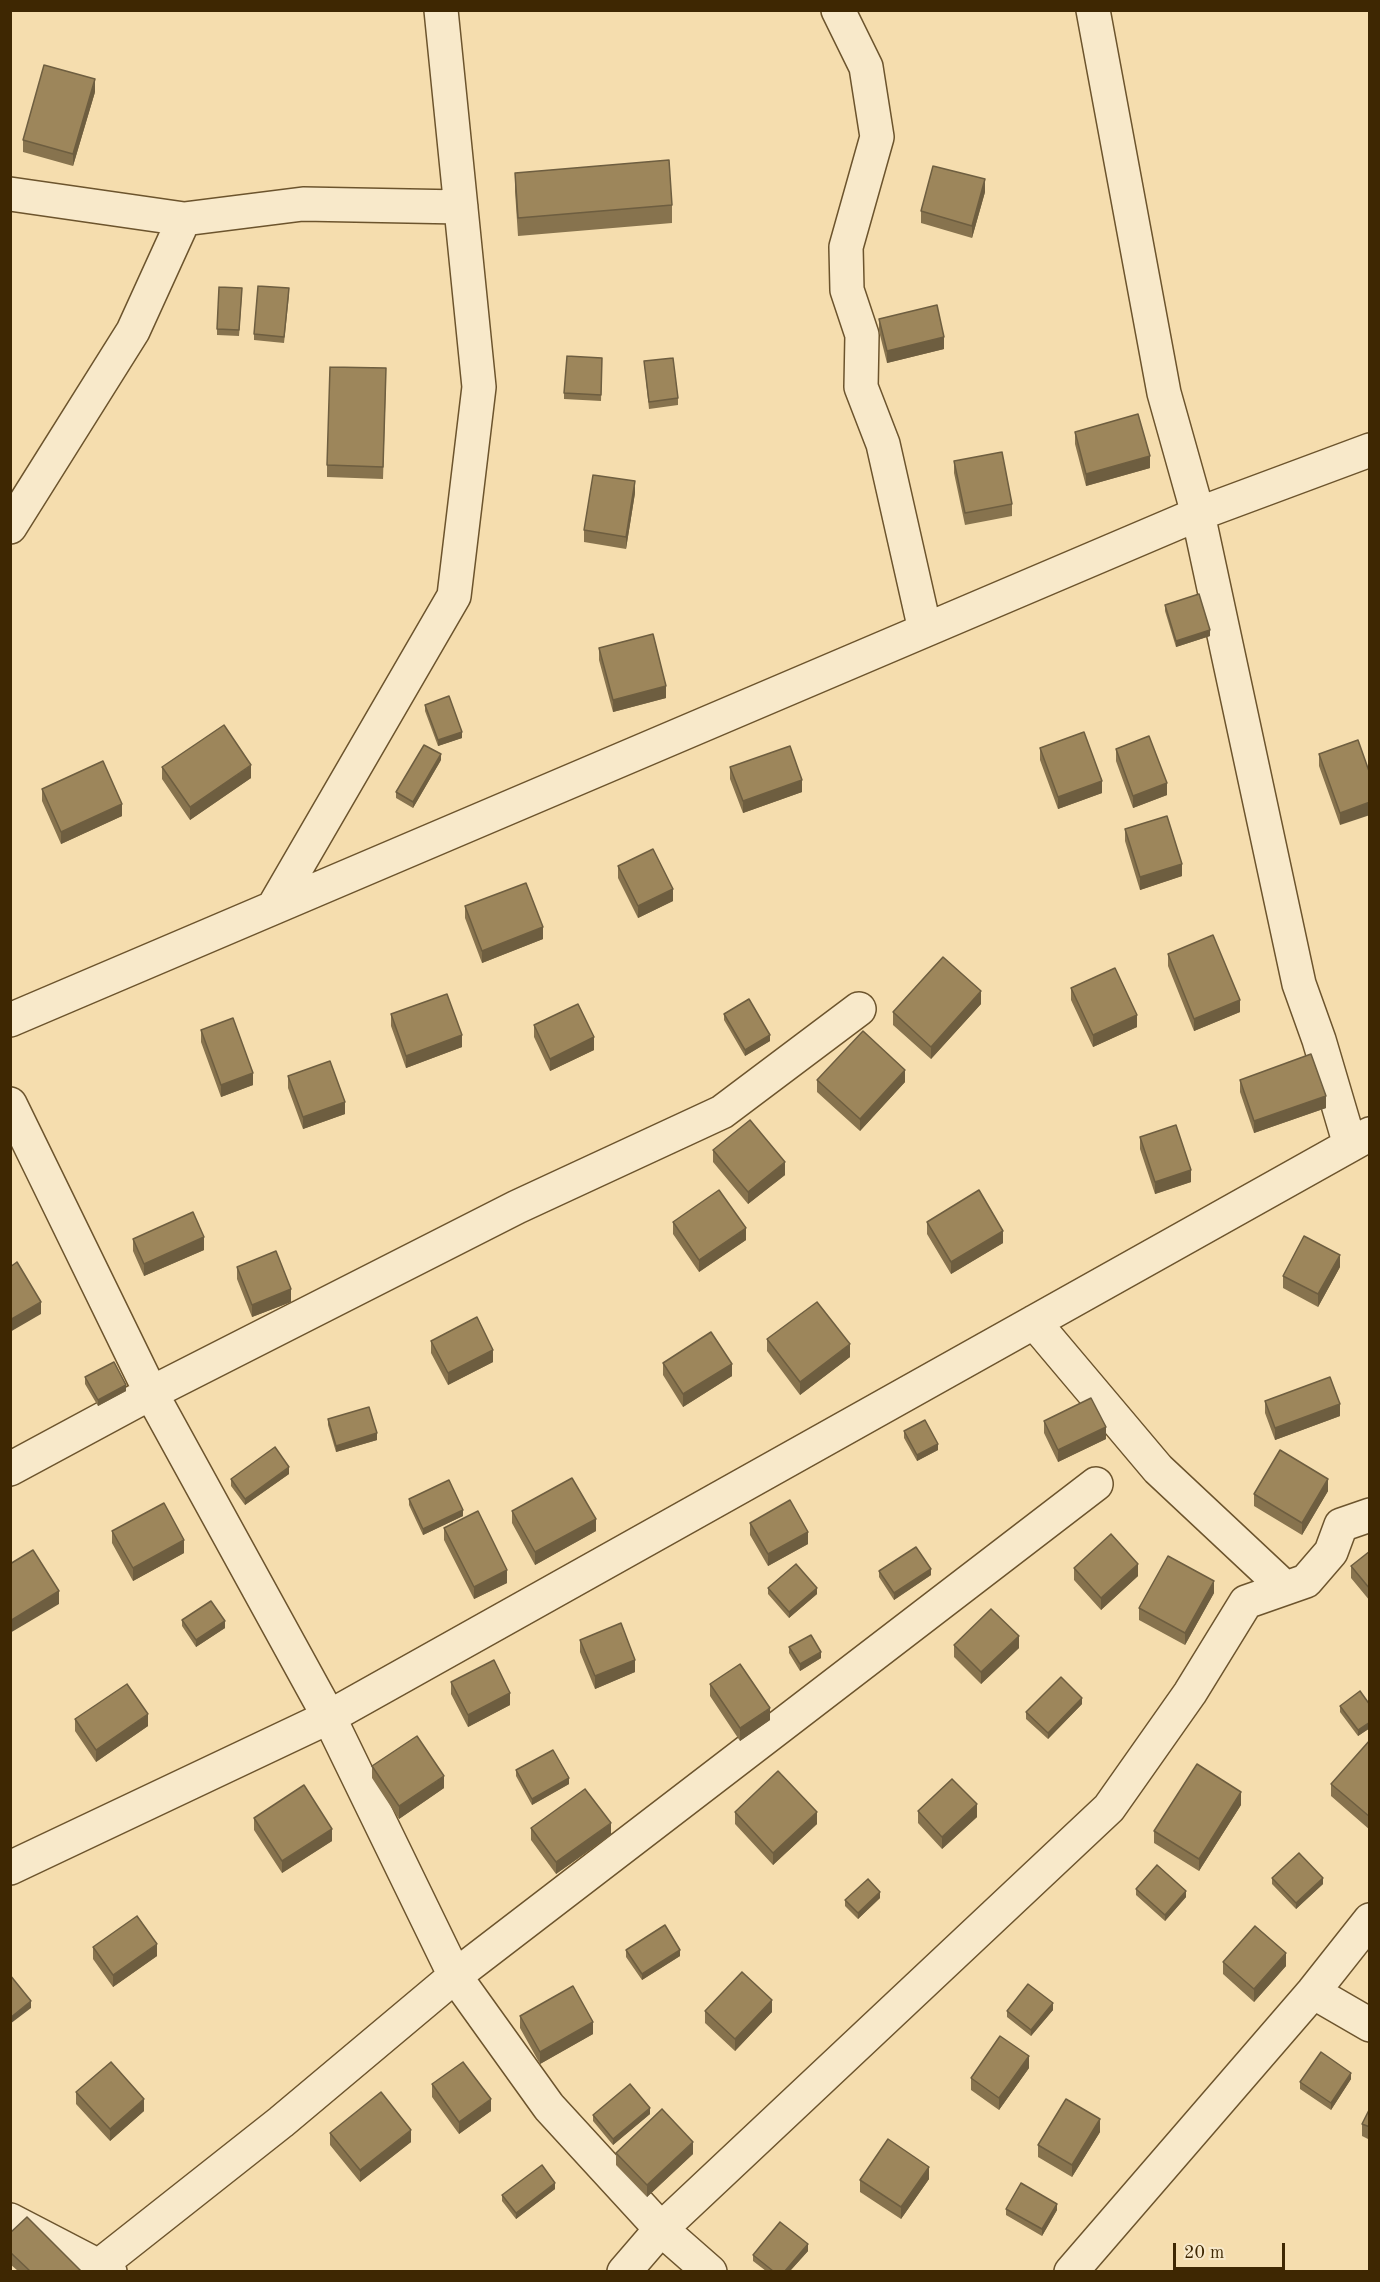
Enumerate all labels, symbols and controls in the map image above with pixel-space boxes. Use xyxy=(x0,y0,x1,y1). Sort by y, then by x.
scale bar xyxy=(1176,2231,1288,2269)
text: 20 m xyxy=(1184,2244,1224,2262)

